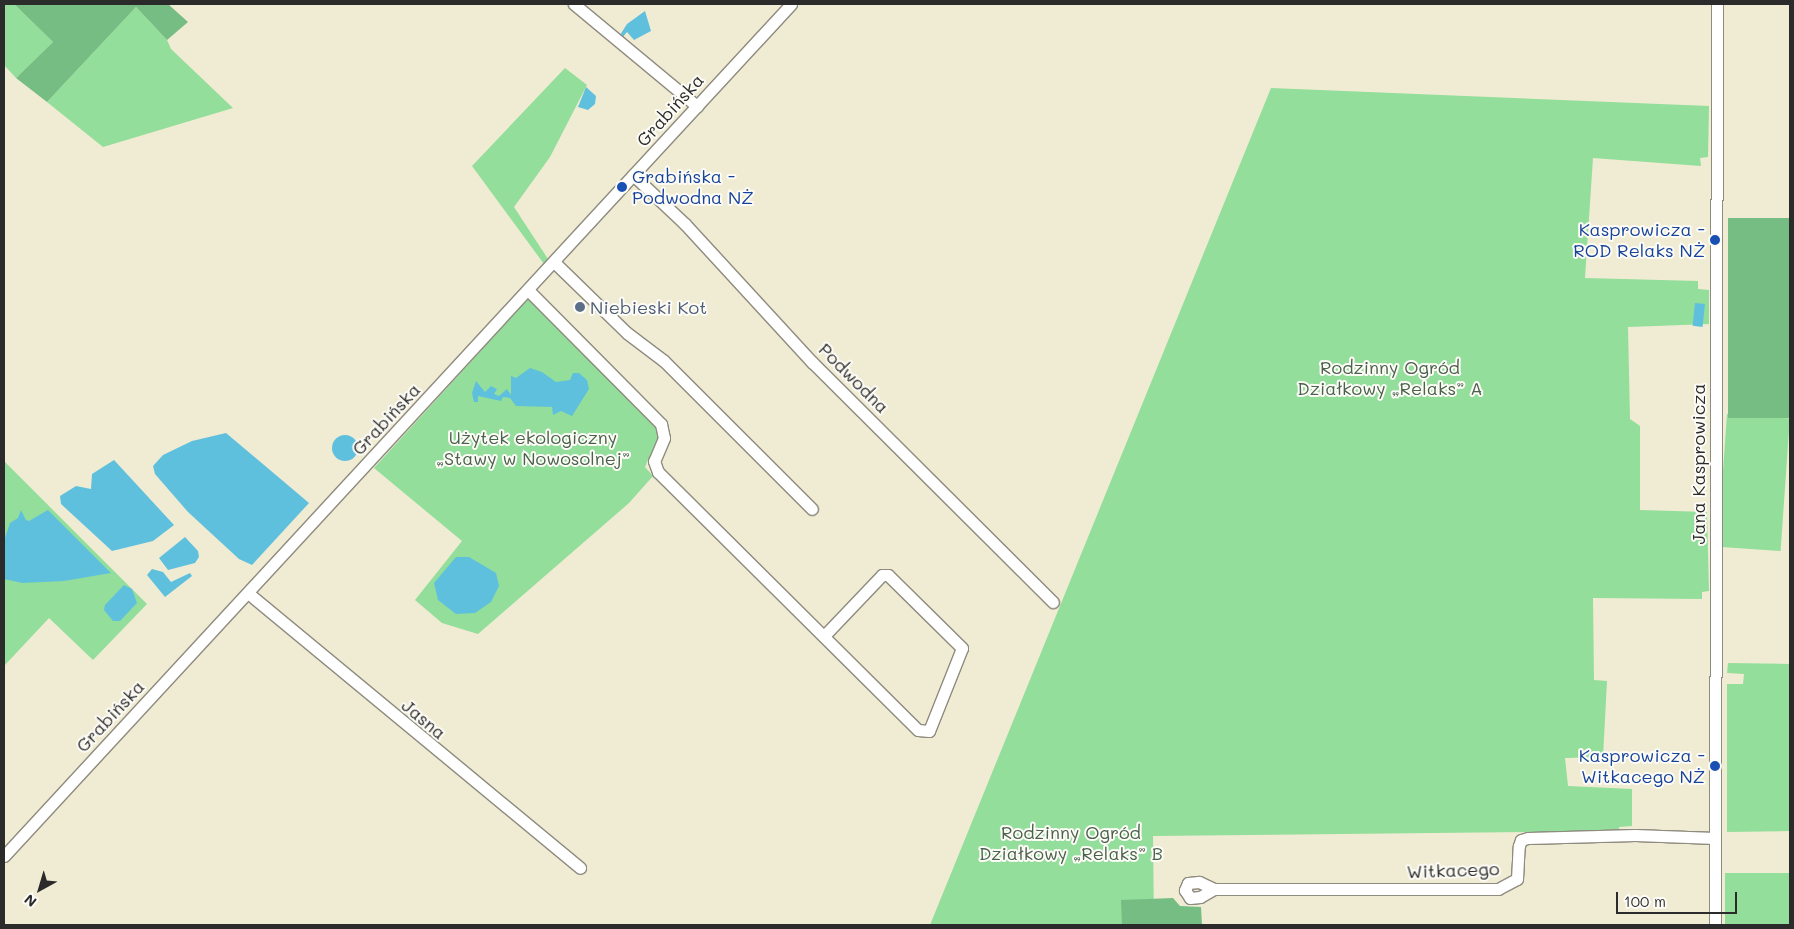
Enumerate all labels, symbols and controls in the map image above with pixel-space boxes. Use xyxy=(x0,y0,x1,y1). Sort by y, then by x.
street label: Grabińska xyxy=(632,69,708,151)
place label: Grabińska - Podwodna NŻ xyxy=(632,166,753,208)
marker: Grabińska - Podwodna NŻ xyxy=(616,181,628,193)
place label: Kasprowicza - ROD Relaks NŻ xyxy=(1573,219,1705,262)
marker: Kasprowicza - ROD Relaks NŻ xyxy=(1709,234,1721,246)
place label: Niebieski Kot xyxy=(590,296,707,318)
marker: Niebieski Kot xyxy=(574,301,586,313)
street label: Podwodna xyxy=(814,338,894,418)
park label: Rodzinny Ogród Działkowy „Relaks” A xyxy=(1297,357,1483,399)
street label: Grabińska xyxy=(347,379,425,459)
street label: Jana Kasprowicza xyxy=(1687,383,1709,545)
park label: Użytek ekologiczny „Stawy w Nowosolnej” xyxy=(436,427,630,469)
street label: Grabińska xyxy=(71,676,149,756)
street label: Jasna xyxy=(398,694,450,744)
place label: Kasprowicza - Witkacego NŻ xyxy=(1579,745,1705,788)
marker: Kasprowicza - Witkacego NŻ xyxy=(1709,760,1721,772)
park label: Rodzinny Ogród Działkowy „Relaks” B xyxy=(979,822,1163,864)
street label: Witkacego xyxy=(1406,858,1500,882)
north arrow xyxy=(15,864,65,914)
scale bar xyxy=(1619,882,1740,914)
text: N xyxy=(20,890,40,912)
text: 100 m xyxy=(1624,891,1666,911)

